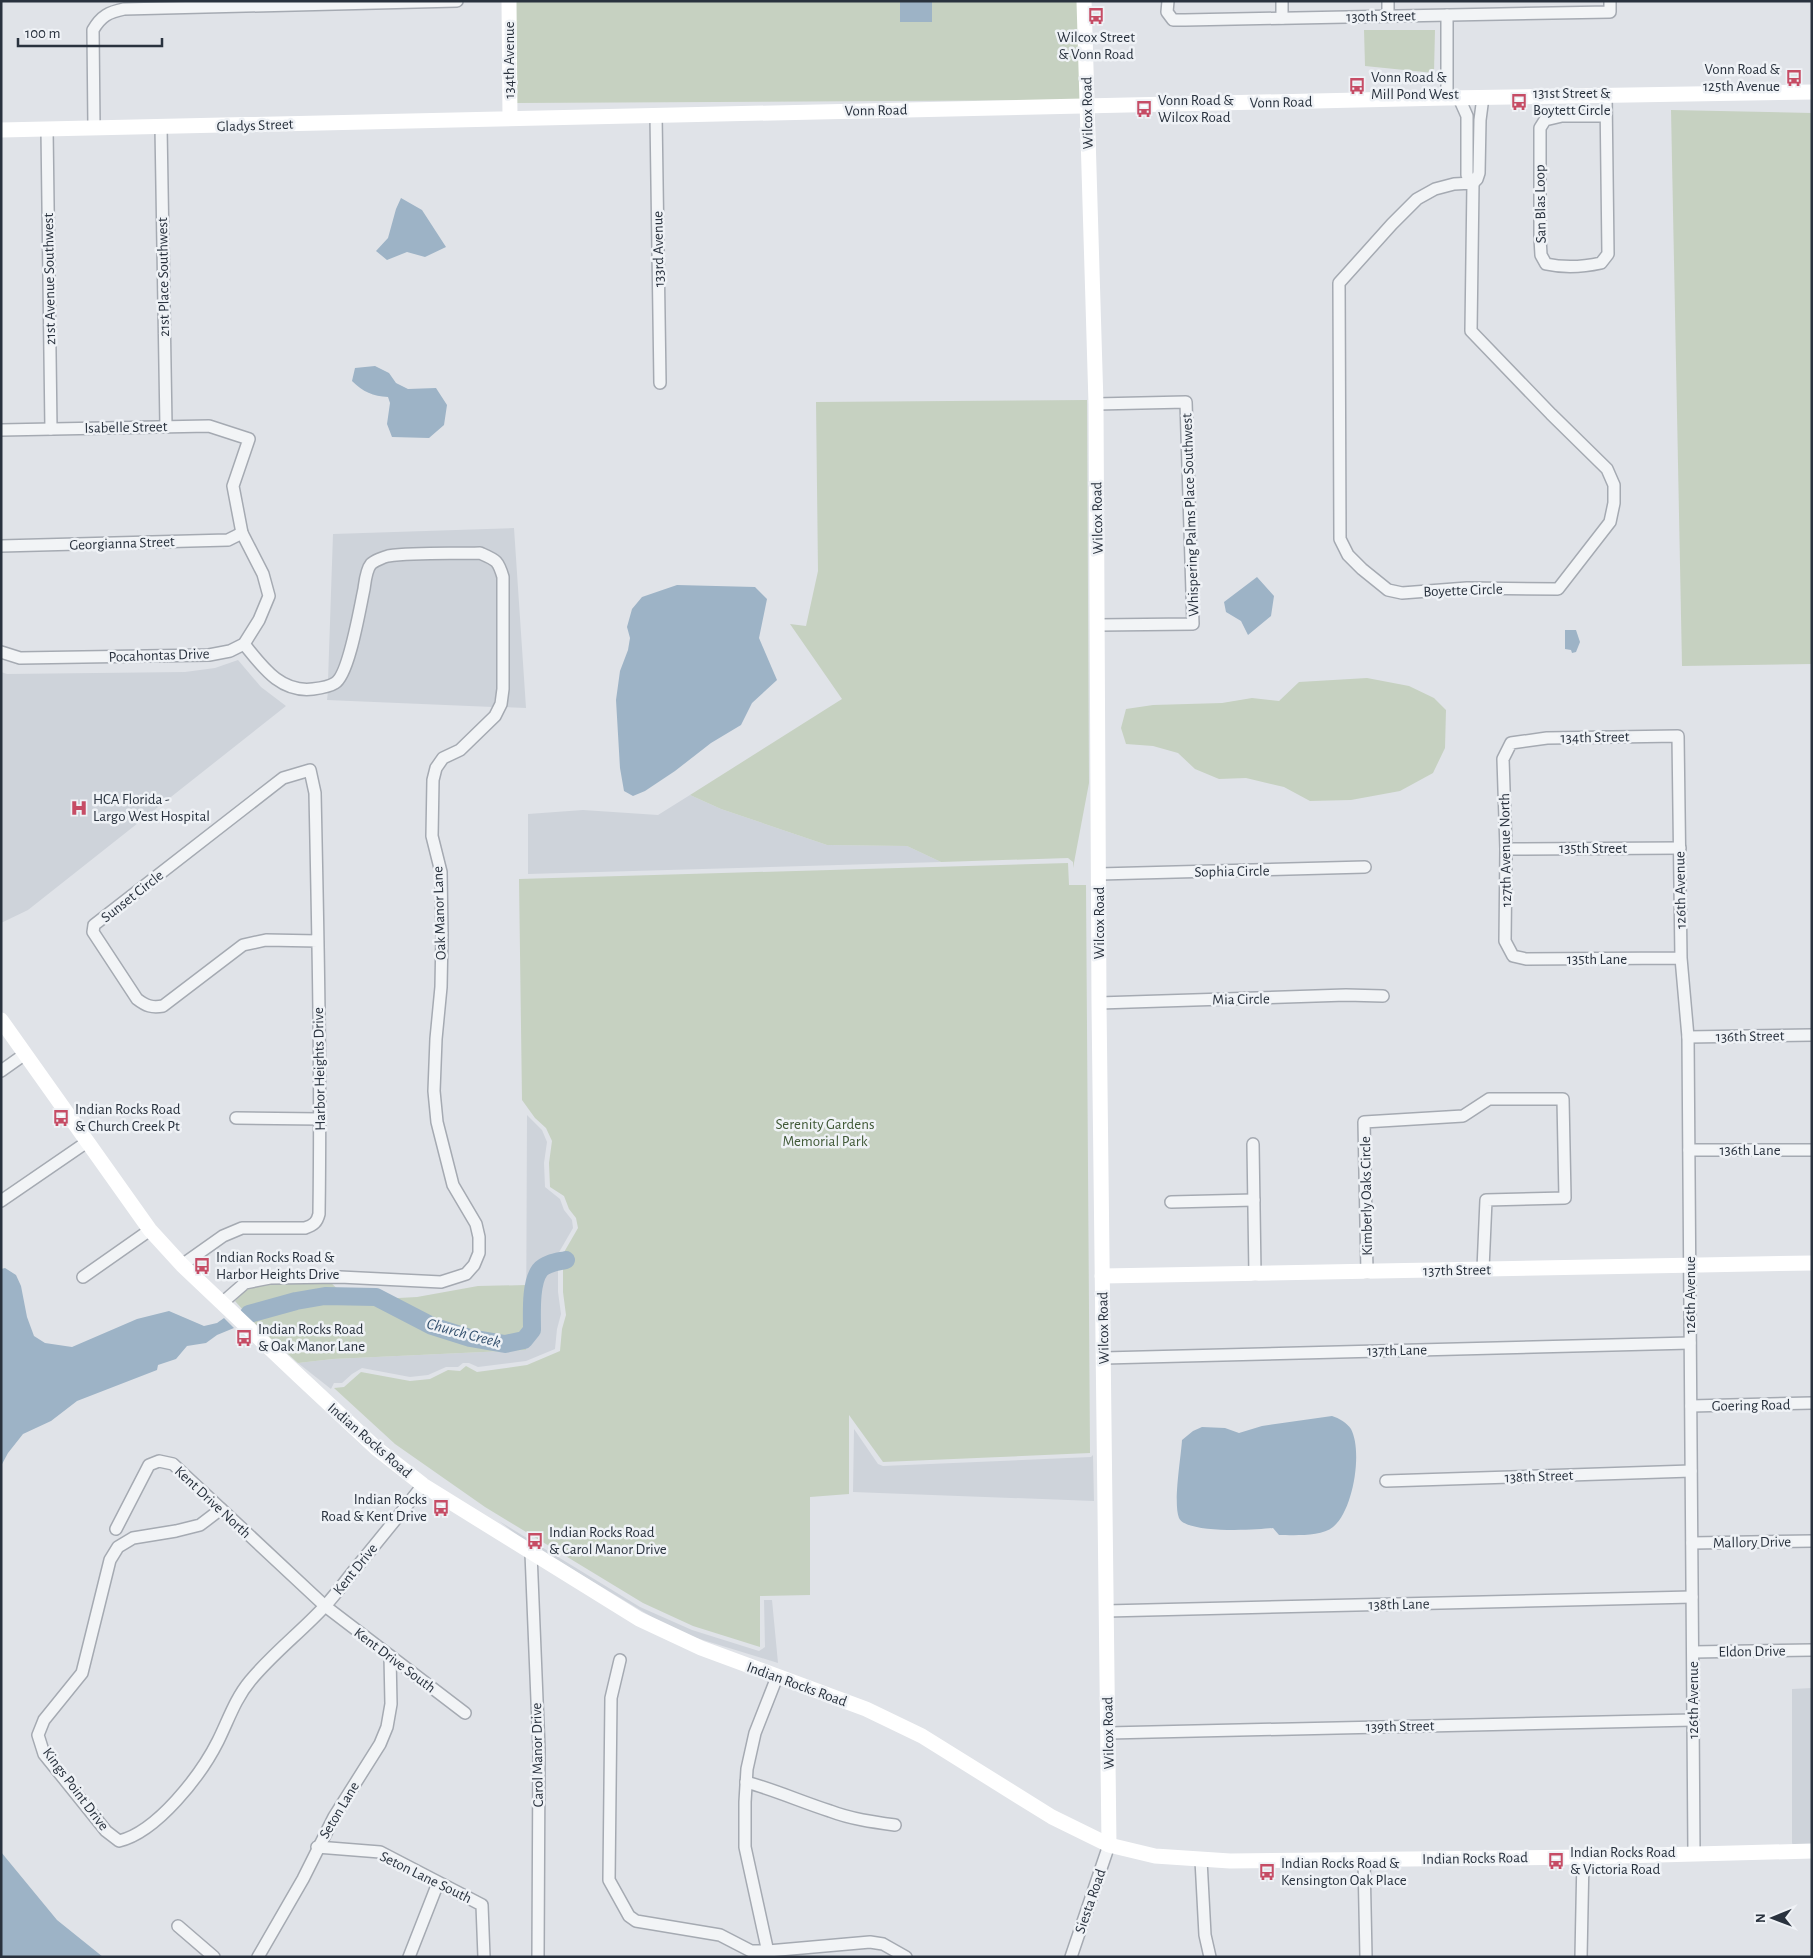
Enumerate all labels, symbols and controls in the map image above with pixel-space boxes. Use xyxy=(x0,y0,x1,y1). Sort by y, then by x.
bus stop icon: Wilcox Street & Vonn Road xyxy=(1086,6,1106,26)
street label: 130th Street xyxy=(1346,8,1416,25)
scale bar xyxy=(18,15,161,47)
street label: 134th Avenue xyxy=(502,21,517,99)
text: 100 m xyxy=(25,26,60,41)
place label: Wilcox Street & Vonn Road xyxy=(1057,30,1135,62)
place label: Vonn Road & 125th Avenue xyxy=(1703,62,1781,94)
bus stop icon: Vonn Road & 125th Avenue xyxy=(1784,68,1804,88)
place label: Vonn Road & Mill Pond West xyxy=(1371,70,1459,102)
street label: Wilcox Road xyxy=(1079,76,1096,149)
bus stop icon: Vonn Road & Mill Pond West xyxy=(1347,76,1367,96)
place label: 131st Street & Boytett Circle xyxy=(1533,86,1611,118)
bus stop icon: 131st Street & Boytett Circle xyxy=(1509,92,1529,112)
place label: Vonn Road & Wilcox Road xyxy=(1158,93,1234,125)
street label: Vonn Road xyxy=(1250,94,1313,111)
bus stop icon: Vonn Road & Wilcox Road xyxy=(1134,99,1154,119)
street label: Vonn Road xyxy=(845,102,908,119)
street label: Gladys Street xyxy=(216,117,294,134)
street label: San Blas Loop xyxy=(1532,164,1549,244)
street label: 133rd Avenue xyxy=(650,211,667,287)
street label: 21st Avenue Southwest xyxy=(41,213,58,345)
street label: 21st Place Southwest xyxy=(155,217,172,337)
street label: Whispering Palms Place Southwest xyxy=(1179,413,1202,617)
street label: Isabelle Street xyxy=(84,419,168,436)
street label: Wilcox Road xyxy=(1089,481,1106,554)
street label: Georgianna Street xyxy=(69,534,175,553)
street label: Boyette Circle xyxy=(1423,582,1503,599)
street label: Pocahontas Drive xyxy=(108,646,210,665)
street label: 134th Street xyxy=(1560,729,1630,746)
place label: HCA Florida - Largo West Hospital xyxy=(93,792,210,824)
street label: 127th Avenue North xyxy=(1497,793,1514,907)
hospital icon: HCA Florida - Largo West Hospital xyxy=(69,798,89,818)
street label: 135th Street xyxy=(1559,841,1627,856)
street label: 126th Avenue xyxy=(1672,851,1689,929)
street label: Sophia Circle xyxy=(1194,863,1270,880)
street label: Oak Manor Lane xyxy=(430,866,449,960)
street label: Sunset Circle xyxy=(98,867,166,925)
street label: Wilcox Road xyxy=(1092,887,1107,959)
street label: 135th Lane xyxy=(1567,952,1627,967)
street label: Mia Circle xyxy=(1212,991,1270,1008)
street label: Harbor Heights Drive xyxy=(311,1007,328,1131)
street label: 136th Street xyxy=(1716,1028,1785,1045)
place label: Indian Rocks Road & Church Creek Pt xyxy=(75,1102,181,1134)
bus stop icon: Indian Rocks Road & Church Creek Pt xyxy=(51,1108,71,1128)
park label: Serenity Gardens Memorial Park xyxy=(776,1117,874,1149)
street label: Kimberly Oaks Circle xyxy=(1358,1136,1375,1256)
street label: 136th Lane xyxy=(1719,1143,1781,1158)
place label: Indian Rocks Road & Harbor Heights Drive xyxy=(216,1250,340,1282)
bus stop icon: Indian Rocks Road & Harbor Heights Drive xyxy=(192,1256,212,1276)
street label: 126th Avenue xyxy=(1683,1256,1698,1334)
street label: 137th Street xyxy=(1423,1262,1491,1279)
street label: Wilcox Road xyxy=(1095,1291,1112,1364)
water label: Church Creek xyxy=(425,1315,502,1351)
place label: Indian Rocks Road & Oak Manor Lane xyxy=(258,1322,365,1354)
bus stop icon: Indian Rocks Road & Oak Manor Lane xyxy=(234,1328,254,1348)
street label: 137th Lane xyxy=(1367,1342,1427,1359)
street label: Goering Road xyxy=(1711,1397,1791,1414)
street label: Indian Rocks Road xyxy=(325,1400,415,1481)
street label: Kent Drive North xyxy=(172,1463,254,1541)
street label: 138th Street xyxy=(1504,1468,1574,1485)
place label: Indian Rocks Road & Kent Drive xyxy=(321,1492,427,1524)
bus stop icon: Indian Rocks Road & Kent Drive xyxy=(431,1498,451,1518)
place label: Indian Rocks Road & Carol Manor Drive xyxy=(549,1525,667,1557)
bus stop icon: Indian Rocks Road & Carol Manor Drive xyxy=(525,1531,545,1551)
street label: Mallory Drive xyxy=(1713,1534,1791,1551)
street label: Kent Drive xyxy=(330,1541,380,1598)
street label: 138th Lane xyxy=(1368,1596,1430,1613)
street label: Kent Drive South xyxy=(351,1625,438,1696)
street label: Eldon Drive xyxy=(1718,1643,1786,1660)
street label: Indian Rocks Road xyxy=(745,1659,849,1710)
street label: 126th Avenue xyxy=(1686,1661,1701,1739)
street label: Wilcox Road xyxy=(1100,1696,1117,1769)
street label: Carol Manor Drive xyxy=(529,1702,546,1808)
street label: 139th Street xyxy=(1366,1718,1435,1735)
street label: Kings Point Drive xyxy=(40,1745,112,1834)
street label: Seton Lane xyxy=(317,1779,362,1841)
place label: Indian Rocks Road & Victoria Road xyxy=(1570,1845,1676,1877)
street label: Seton Lane South xyxy=(377,1849,474,1906)
street label: Indian Rocks Road xyxy=(1422,1850,1528,1867)
bus stop icon: Indian Rocks Road & Victoria Road xyxy=(1546,1851,1566,1871)
place label: Indian Rocks Road & Kensington Oak Place xyxy=(1281,1856,1407,1888)
bus stop icon: Indian Rocks Road & Kensington Oak Place xyxy=(1257,1862,1277,1882)
street label: Siesta Road xyxy=(1072,1867,1109,1935)
north arrow xyxy=(1748,1893,1798,1943)
text: N xyxy=(1754,1913,1768,1923)

